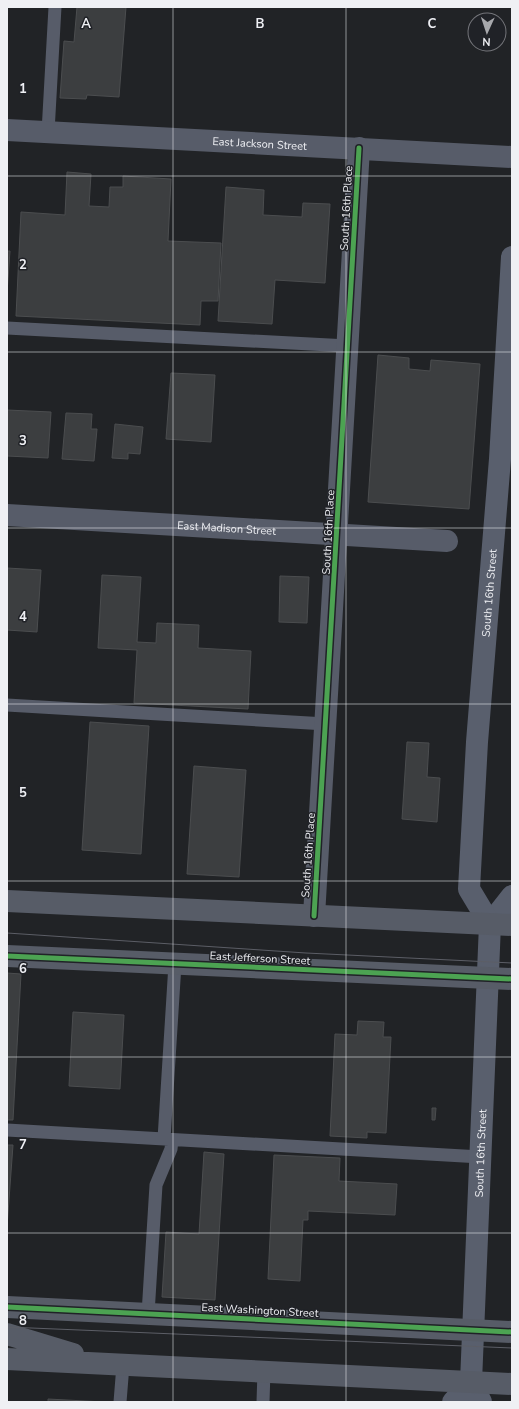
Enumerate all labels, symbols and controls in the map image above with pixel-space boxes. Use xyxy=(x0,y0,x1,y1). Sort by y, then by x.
north arrow xyxy=(467,12,507,52)
text: A xyxy=(81,15,91,33)
text: B xyxy=(256,15,265,33)
text: C xyxy=(428,15,437,33)
text: N xyxy=(482,34,491,49)
text: 1 xyxy=(19,80,27,98)
street label: East Jackson Street xyxy=(212,134,307,154)
street label: South 16th Place xyxy=(337,165,356,251)
text: 2 xyxy=(19,256,27,274)
text: 3 xyxy=(19,432,27,450)
street label: South 16th Place xyxy=(319,489,338,575)
street label: East Madison Street xyxy=(177,518,277,539)
street label: South 16th Street xyxy=(479,548,501,638)
text: 4 xyxy=(19,608,27,626)
text: 5 xyxy=(19,784,27,802)
street label: South 16th Place xyxy=(298,812,319,898)
street label: East Jefferson Street xyxy=(209,948,311,969)
text: 6 xyxy=(19,960,27,978)
street label: South 16th Street xyxy=(472,1109,490,1198)
text: 7 xyxy=(19,1136,27,1154)
street label: East Washington Street xyxy=(201,1300,319,1321)
text: 8 xyxy=(19,1312,27,1330)

